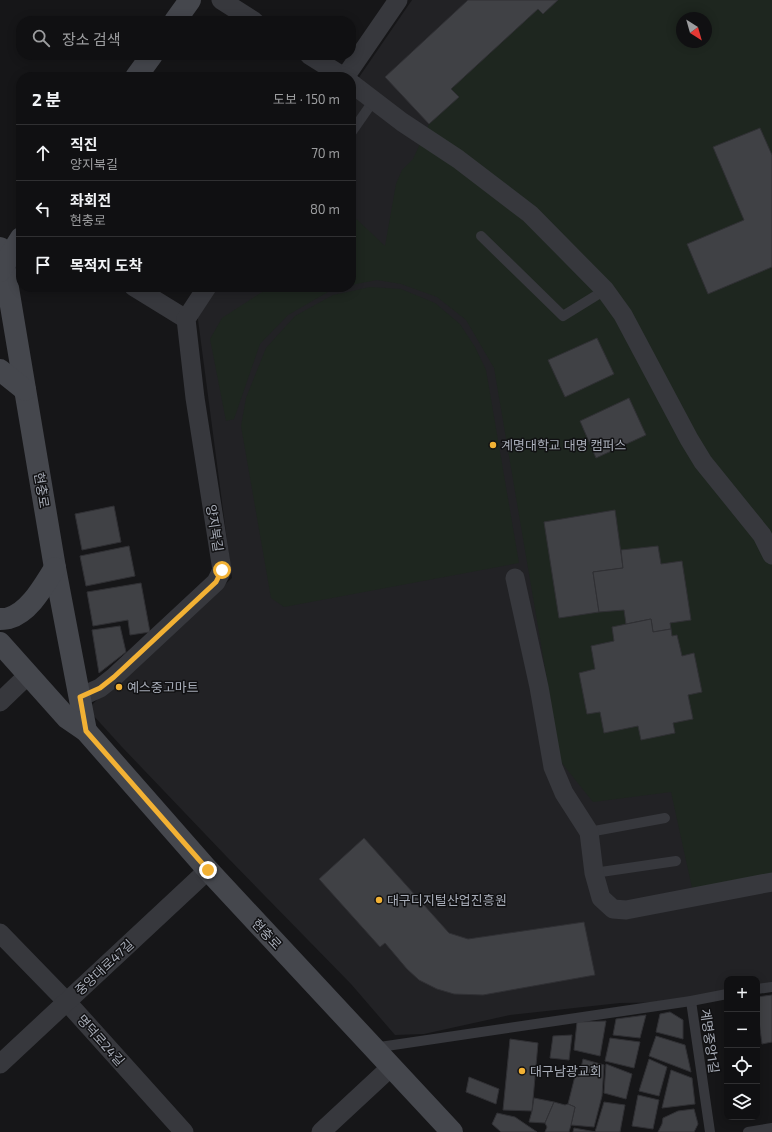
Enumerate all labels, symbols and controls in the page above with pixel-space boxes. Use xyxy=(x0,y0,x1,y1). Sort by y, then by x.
north arrow xyxy=(676,12,712,48)
search box xyxy=(16,16,356,60)
icon: search xyxy=(30,27,52,49)
text: 장소 검색 xyxy=(62,30,121,48)
text: 2 분 xyxy=(32,89,61,109)
text: 도보 · 150 m xyxy=(273,91,340,107)
text: 직진 xyxy=(70,135,98,153)
icon: ahead xyxy=(32,142,54,164)
text: 70 m xyxy=(311,145,340,161)
text: 양지북길 xyxy=(70,156,118,172)
text: 좌회전 xyxy=(70,191,111,209)
icon: left xyxy=(32,198,54,220)
text: 80 m xyxy=(310,201,340,217)
text: 현충로 xyxy=(70,212,106,228)
icon: arrive xyxy=(32,254,54,276)
text: 목적지 도착 xyxy=(70,256,142,274)
place label: 계명대학교 대명 캠퍼스 xyxy=(501,437,626,453)
marker: 계명대학교 대명 캠퍼스 xyxy=(488,440,498,450)
street label: 현충로 xyxy=(31,471,53,509)
street label: 양지북길 xyxy=(203,503,227,553)
route start xyxy=(213,561,231,579)
place label: 예스중고마트 xyxy=(127,679,199,695)
marker: 예스중고마트 xyxy=(114,682,124,692)
route end xyxy=(199,861,217,879)
place label: 대구디지털산업진흥원 xyxy=(387,892,507,908)
marker: 대구디지털산업진흥원 xyxy=(374,895,384,905)
street label: 현충로 xyxy=(249,915,285,953)
street label: 중앙대로47길 xyxy=(71,936,137,998)
map controls xyxy=(724,976,760,1120)
button: + xyxy=(724,976,760,1012)
street label: 계명중앙1길 xyxy=(698,1008,722,1074)
street label: 명덕로24길 xyxy=(74,1011,128,1069)
button: − xyxy=(724,1012,760,1048)
button: locate xyxy=(724,1048,760,1084)
place label: 대구남광교회 xyxy=(530,1063,602,1079)
marker: 대구남광교회 xyxy=(517,1066,527,1076)
button: layers xyxy=(724,1084,760,1120)

